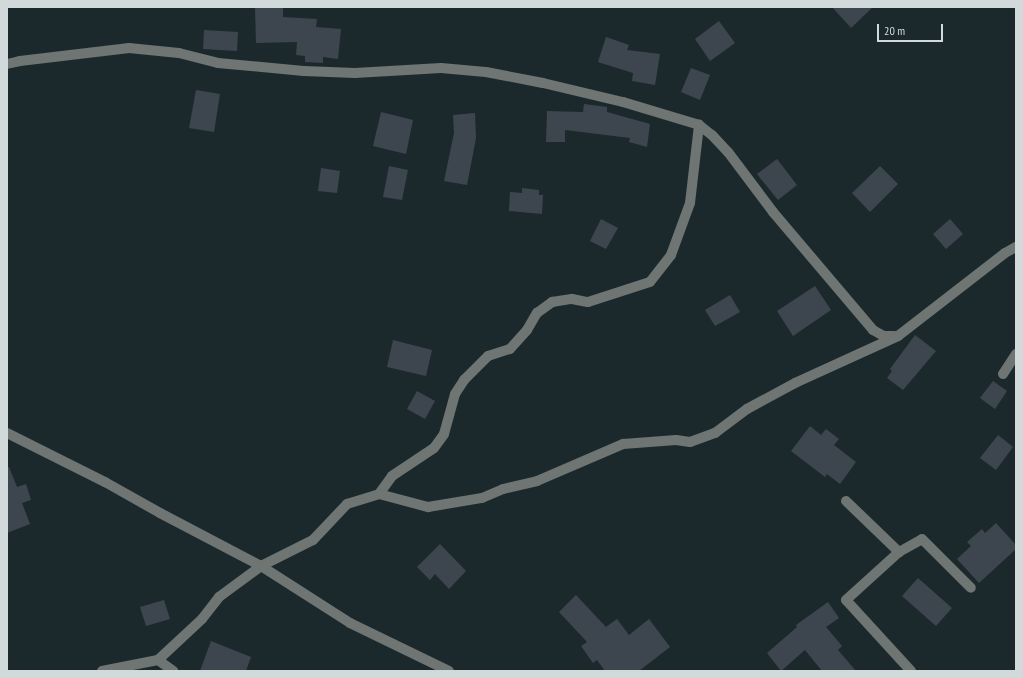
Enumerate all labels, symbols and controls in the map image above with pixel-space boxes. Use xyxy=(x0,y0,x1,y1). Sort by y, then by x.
scale bar xyxy=(879,16,945,42)
text: 20 m xyxy=(884,23,905,38)

